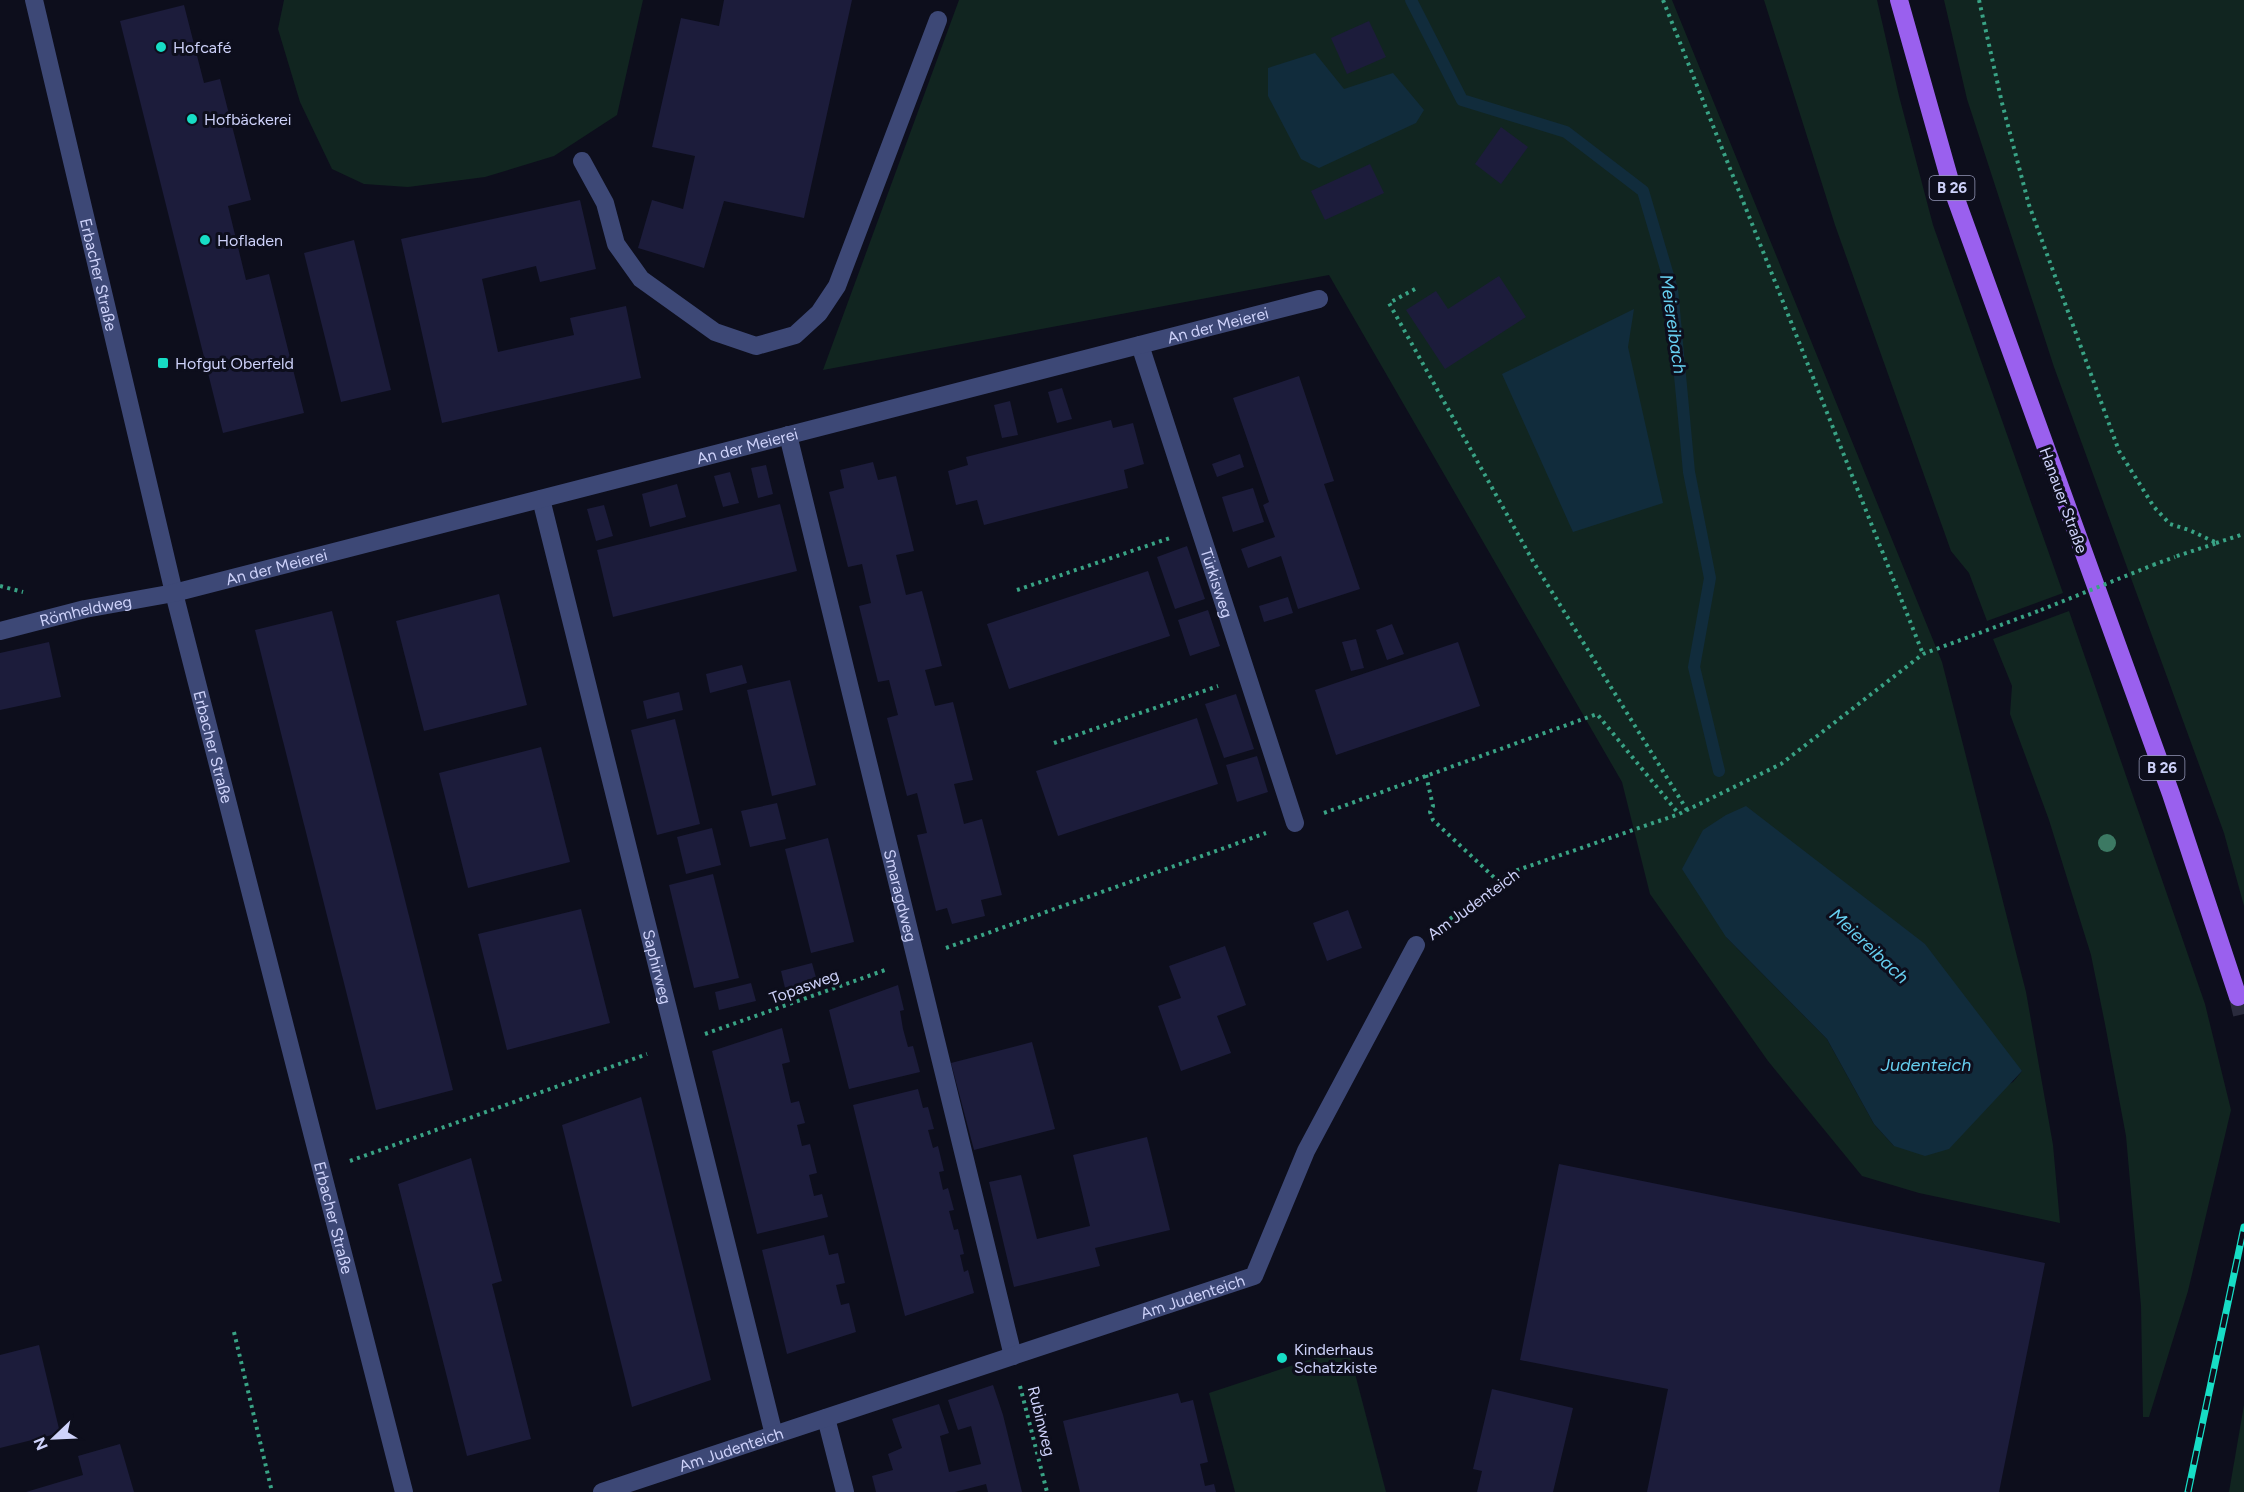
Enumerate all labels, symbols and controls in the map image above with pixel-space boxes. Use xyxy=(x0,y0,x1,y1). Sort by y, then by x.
place label: Hofcafé xyxy=(173,38,232,57)
marker: Hofcafé xyxy=(154,40,168,54)
place label: Hofbäckerei xyxy=(204,110,292,129)
marker: Hofbäckerei xyxy=(185,112,199,126)
road number: B 26 xyxy=(1930,176,1974,200)
street label: Erbacher Straße xyxy=(76,216,121,333)
place label: Hofladen xyxy=(217,231,283,250)
marker: Hofladen xyxy=(198,233,212,247)
water label: Meiereibach xyxy=(1655,273,1691,375)
street label: An der Meierei xyxy=(1165,303,1271,348)
place label: Hofgut Oberfeld xyxy=(175,354,294,373)
marker: Hofgut Oberfeld xyxy=(156,356,170,370)
street label: An der Meierei xyxy=(695,424,800,468)
street label: Hanauer Straße xyxy=(2036,445,2092,556)
street label: An der Meierei xyxy=(224,545,329,589)
street label: Türkisweg xyxy=(1197,546,1237,620)
street label: Römheldweg xyxy=(37,592,133,630)
street label: Erbacher Straße xyxy=(189,689,236,805)
road number: B 26 xyxy=(2140,756,2184,780)
street label: Smaragdweg xyxy=(880,847,920,944)
street label: Am Judenteich xyxy=(1424,865,1523,944)
water label: Meiereibach xyxy=(1825,904,1913,988)
street label: Saphirweg xyxy=(639,928,675,1006)
street label: Topasweg xyxy=(767,965,842,1008)
water label: Judenteich xyxy=(1880,1054,1971,1076)
street label: Erbacher Straße xyxy=(310,1159,357,1276)
street label: Am Judenteich xyxy=(1138,1271,1247,1323)
place label: Kinderhaus Schatzkiste xyxy=(1294,1340,1377,1377)
marker: Kinderhaus Schatzkiste xyxy=(1275,1351,1289,1365)
street label: Rubinweg xyxy=(1024,1384,1059,1458)
north arrow xyxy=(24,1408,84,1468)
street label: Am Judenteich xyxy=(677,1424,786,1476)
text: N xyxy=(29,1434,52,1453)

